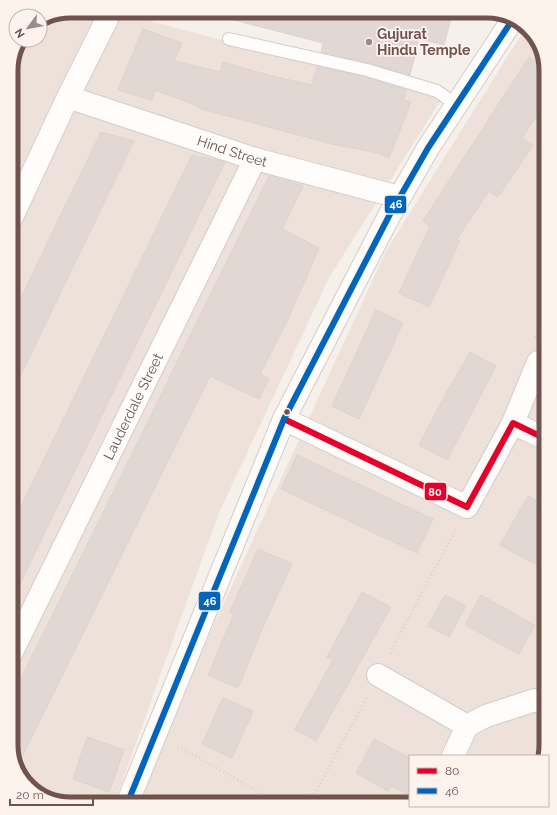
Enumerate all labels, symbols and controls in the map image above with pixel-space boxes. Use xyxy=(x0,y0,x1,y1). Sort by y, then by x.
north arrow xyxy=(8,8,48,48)
text: N xyxy=(12,26,28,40)
place label: Gujurat Hindu Temple xyxy=(377,26,471,58)
marker: Gujurat Hindu Temple xyxy=(364,37,374,47)
street label: Hind Street xyxy=(195,132,269,170)
line badge: 46 xyxy=(384,195,407,214)
text: 46 xyxy=(390,198,403,211)
street label: Lauderdale Street xyxy=(100,350,166,462)
unlabelled marker xyxy=(282,407,292,417)
line badge: 80 xyxy=(424,482,447,501)
text: 80 xyxy=(428,486,442,499)
line badge: 46 xyxy=(198,591,221,611)
text: 46 xyxy=(204,595,217,608)
legend xyxy=(409,755,549,807)
text: 80 xyxy=(445,764,459,778)
scale bar xyxy=(10,781,93,807)
text: 46 xyxy=(445,784,459,798)
text: 20 m xyxy=(16,788,44,802)

